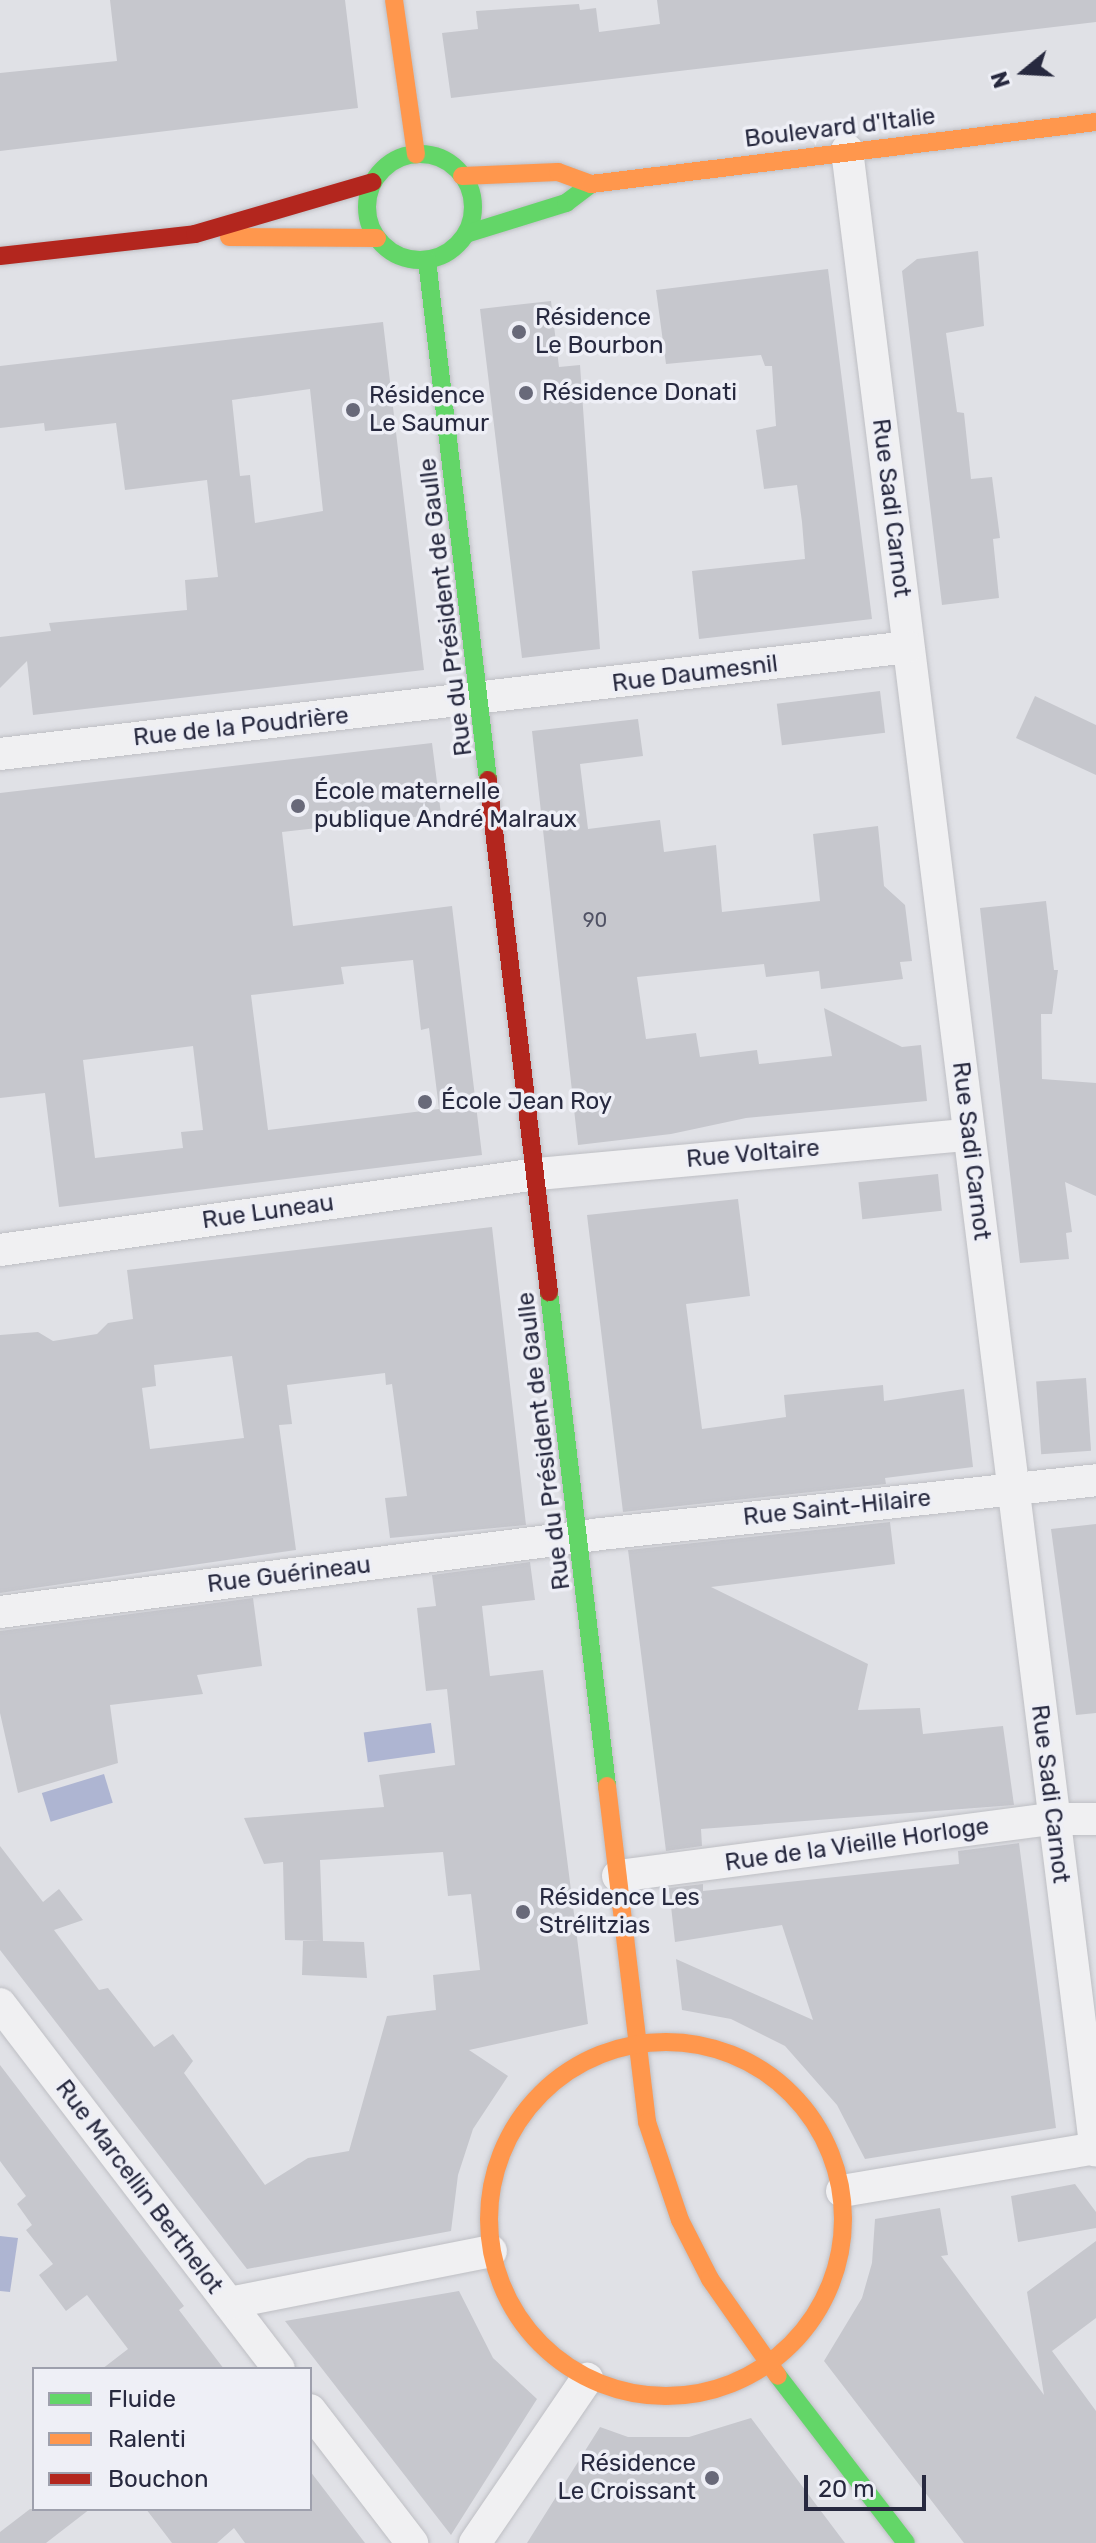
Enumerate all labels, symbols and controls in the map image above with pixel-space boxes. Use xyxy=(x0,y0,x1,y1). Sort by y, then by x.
north arrow xyxy=(984,32,1064,112)
text: N xyxy=(985,68,1016,91)
street label: Boulevard d'Italie xyxy=(743,102,937,154)
place label: Résidence Le Bourbon xyxy=(535,304,664,360)
marker: Résidence Le Bourbon xyxy=(510,323,528,341)
place label: Résidence Donati xyxy=(542,379,737,407)
place label: Résidence Le Saumur xyxy=(369,382,489,438)
marker: Résidence Donati xyxy=(517,384,535,402)
marker: Résidence Le Saumur xyxy=(344,401,362,419)
street label: Rue Sadi Carnot xyxy=(866,417,916,599)
street label: Rue du Président de Gaulle xyxy=(413,456,479,758)
street label: Rue Daumesnil xyxy=(610,650,780,698)
street label: Rue de la Poudrière xyxy=(132,701,350,753)
place label: École maternelle publique André Malraux xyxy=(314,778,578,834)
marker: École maternelle publique André Malraux xyxy=(289,797,307,815)
house number: 90 xyxy=(583,908,607,932)
street label: Rue Sadi Carnot xyxy=(946,1060,996,1242)
place label: École Jean Roy xyxy=(441,1088,612,1116)
marker: École Jean Roy xyxy=(416,1093,434,1111)
street label: Rue Voltaire xyxy=(685,1134,821,1174)
street label: Rue Luneau xyxy=(200,1189,336,1235)
street label: Rue du Président de Gaulle xyxy=(511,1290,577,1592)
street label: Rue Saint-Hilaire xyxy=(742,1484,932,1532)
street label: Rue Guérineau xyxy=(206,1551,372,1599)
street label: Rue Sadi Carnot xyxy=(1025,1703,1075,1885)
street label: Rue de la Vieille Horloge xyxy=(723,1812,991,1878)
place label: Résidence Les Strélitzias xyxy=(539,1884,700,1940)
marker: Résidence Les Strélitzias xyxy=(514,1903,532,1921)
street label: Rue Marcellin Berthelot xyxy=(49,2074,229,2300)
legend xyxy=(32,2367,312,2511)
text: Fluide xyxy=(108,2385,176,2413)
text: Ralenti xyxy=(108,2425,186,2453)
place label: Résidence Le Croissant xyxy=(557,2450,696,2506)
scale bar xyxy=(808,2459,930,2509)
text: Bouchon xyxy=(108,2465,208,2493)
marker: Résidence Le Croissant xyxy=(703,2469,721,2487)
text: 20 m xyxy=(818,2475,875,2503)

